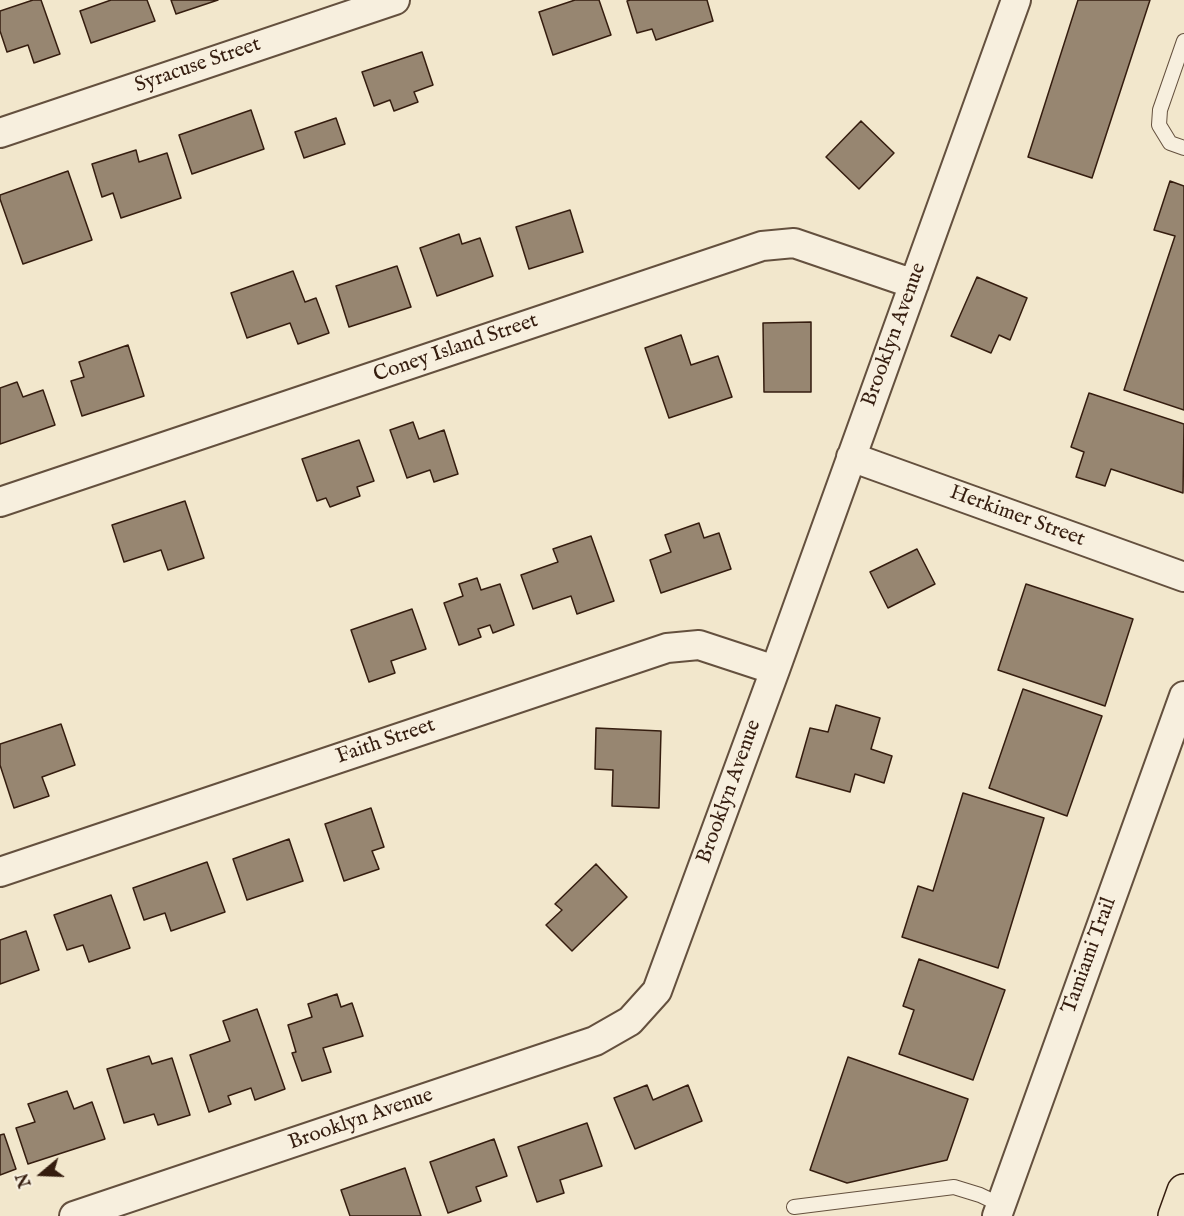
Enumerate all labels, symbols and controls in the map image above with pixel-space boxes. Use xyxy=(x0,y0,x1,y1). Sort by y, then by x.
street label: Syracuse Street xyxy=(132,33,264,99)
street label: Brooklyn Avenue xyxy=(857,260,933,410)
street label: Coney Island Street xyxy=(370,309,542,389)
street label: Herkimer Street xyxy=(946,481,1088,553)
street label: Faith Street xyxy=(333,713,439,771)
street label: Brooklyn Avenue xyxy=(692,717,768,867)
street label: Tamiami Trail xyxy=(1057,894,1123,1018)
street label: Brooklyn Avenue xyxy=(285,1083,437,1157)
north arrow xyxy=(12,1144,72,1204)
text: N xyxy=(13,1170,37,1190)

